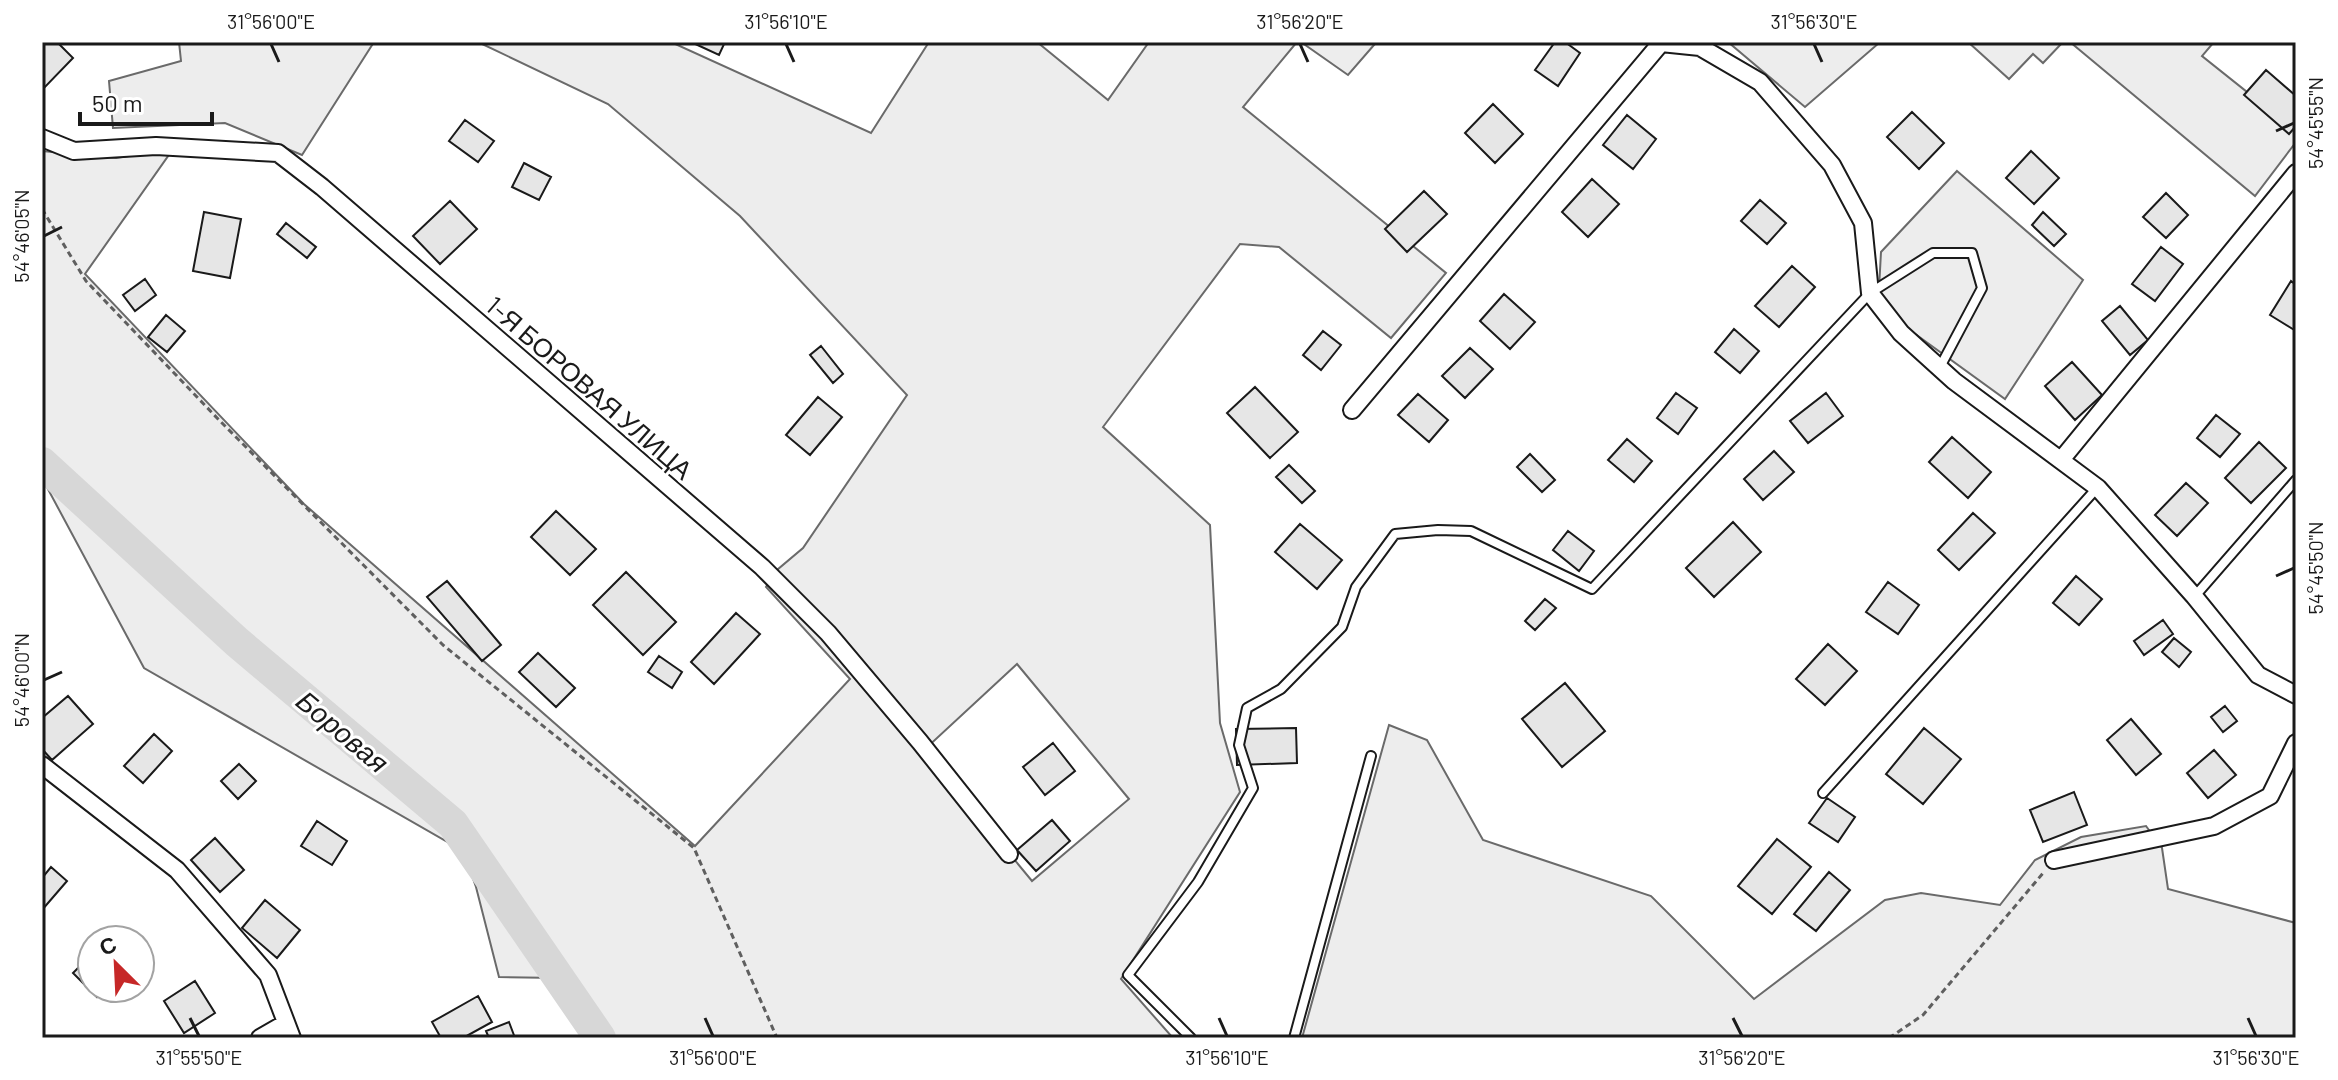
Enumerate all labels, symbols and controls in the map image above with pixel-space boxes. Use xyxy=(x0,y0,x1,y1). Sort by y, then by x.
text: 31°56'00"E xyxy=(227,9,315,33)
text: 31°56'10"E xyxy=(744,9,828,33)
text: 31°56'20"E xyxy=(1256,9,1344,33)
text: 31°56'30"E xyxy=(1771,9,1857,33)
scale bar xyxy=(80,76,212,126)
text: 54°45'55"N xyxy=(2303,77,2327,169)
text: 50 m xyxy=(92,88,143,117)
text: 54°46'05"N xyxy=(9,189,33,283)
street label: 1-Я БОРОВАЯ УЛИЦА xyxy=(481,289,700,485)
text: 54°45'50"N xyxy=(2303,521,2327,615)
text: 54°46'00"N xyxy=(9,633,33,727)
water label: Боровая xyxy=(290,683,396,779)
north arrow xyxy=(76,924,156,1004)
text: С xyxy=(95,930,120,960)
text: 31°55'50"E xyxy=(156,1045,242,1069)
text: 31°56'00"E xyxy=(669,1045,757,1069)
text: 31°56'10"E xyxy=(1185,1045,1269,1069)
text: 31°56'20"E xyxy=(1698,1045,1786,1069)
text: 31°56'30"E xyxy=(2213,1045,2299,1069)

